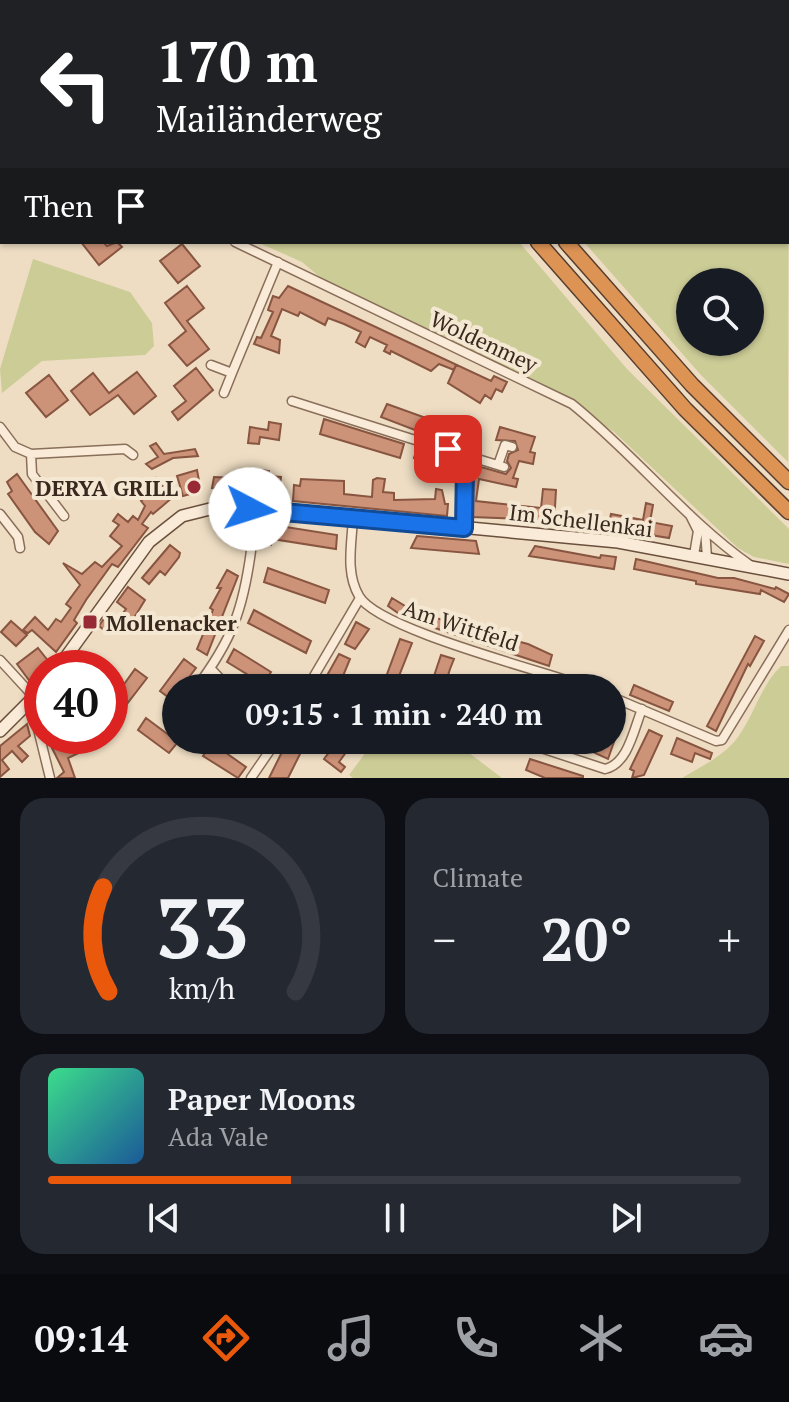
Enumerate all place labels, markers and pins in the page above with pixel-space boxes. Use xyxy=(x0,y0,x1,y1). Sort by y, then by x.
pin xyxy=(414,415,482,483)
place label: DERYA GRILL xyxy=(35,473,178,502)
marker: DERYA GRILL xyxy=(185,478,203,496)
place label: Mollenacker xyxy=(106,608,237,637)
marker: Mollenacker xyxy=(81,613,99,631)

